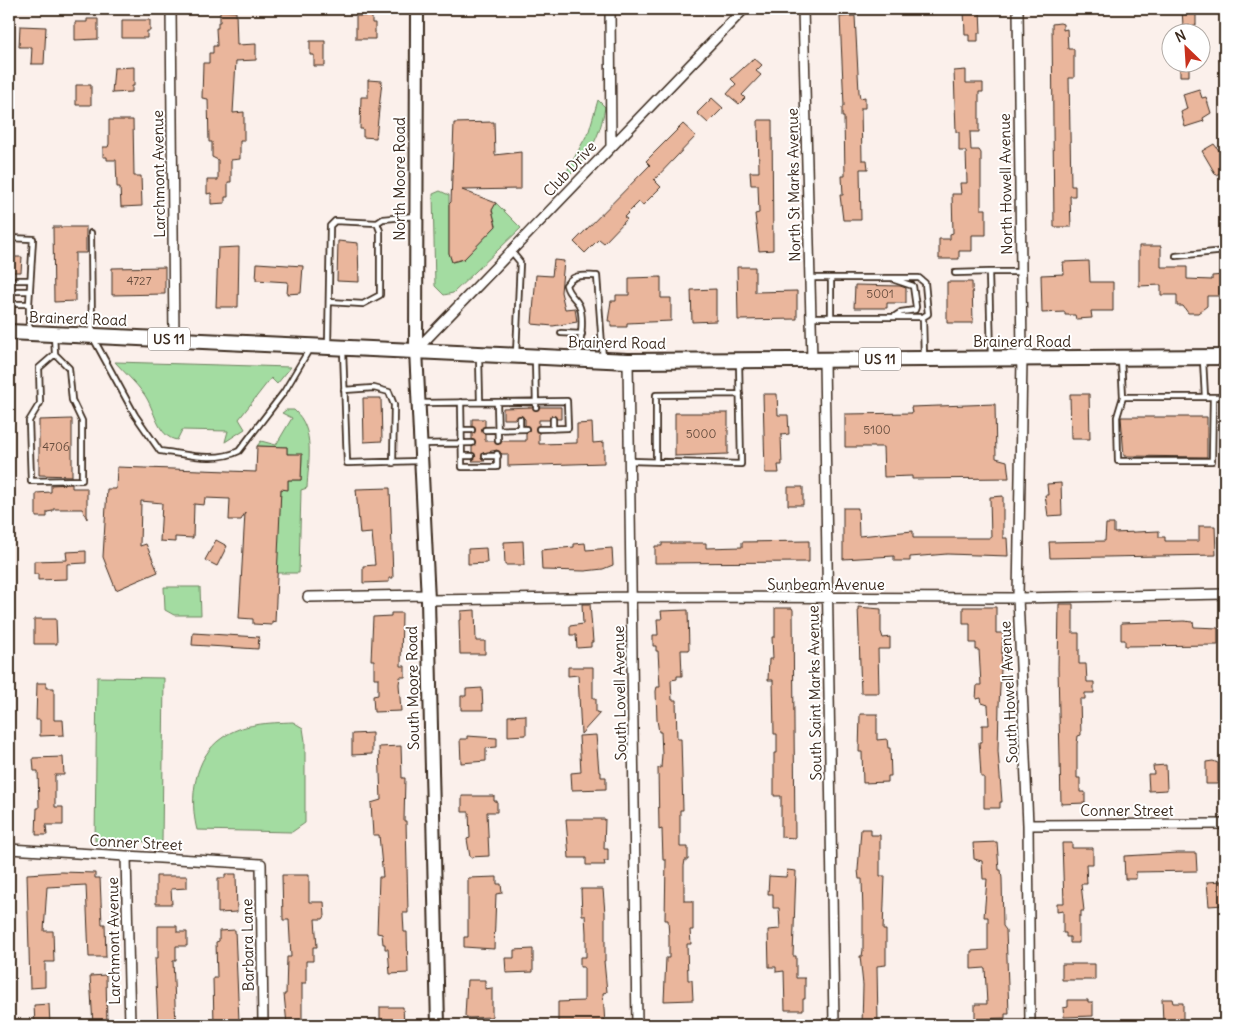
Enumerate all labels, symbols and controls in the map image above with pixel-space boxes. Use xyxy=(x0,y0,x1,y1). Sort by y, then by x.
north arrow xyxy=(1162,22,1212,72)
text: N xyxy=(1172,26,1189,46)
street label: North St Marks Avenue xyxy=(783,108,804,262)
street label: Larchmont Avenue xyxy=(148,110,169,238)
street label: North Howell Avenue xyxy=(995,113,1016,255)
street label: North Moore Road xyxy=(390,117,409,241)
street label: Club Drive xyxy=(539,137,600,200)
house number: 4727 xyxy=(126,273,152,288)
house number: 5001 xyxy=(866,286,894,301)
street label: Brainerd Road xyxy=(29,307,127,330)
road number: US 11 xyxy=(148,328,190,350)
street label: Brainerd Road xyxy=(568,332,666,353)
street label: Brainerd Road xyxy=(973,332,1071,351)
road number: US 11 xyxy=(859,348,901,370)
house number: 5100 xyxy=(863,422,891,437)
house number: 5000 xyxy=(686,426,716,441)
house number: 4706 xyxy=(42,439,70,454)
street label: Sunbeam Avenue xyxy=(767,575,885,594)
street label: South Saint Marks Avenue xyxy=(803,605,826,781)
street label: South Howell Avenue xyxy=(995,620,1022,764)
street label: South Lovell Avenue xyxy=(609,625,630,761)
street label: South Moore Road xyxy=(402,626,423,750)
street label: Conner Street xyxy=(1080,801,1174,820)
street label: Conner Street xyxy=(89,831,183,854)
street label: Larchmont Avenue xyxy=(103,877,124,1005)
street label: Barbara Lane xyxy=(237,898,258,992)

